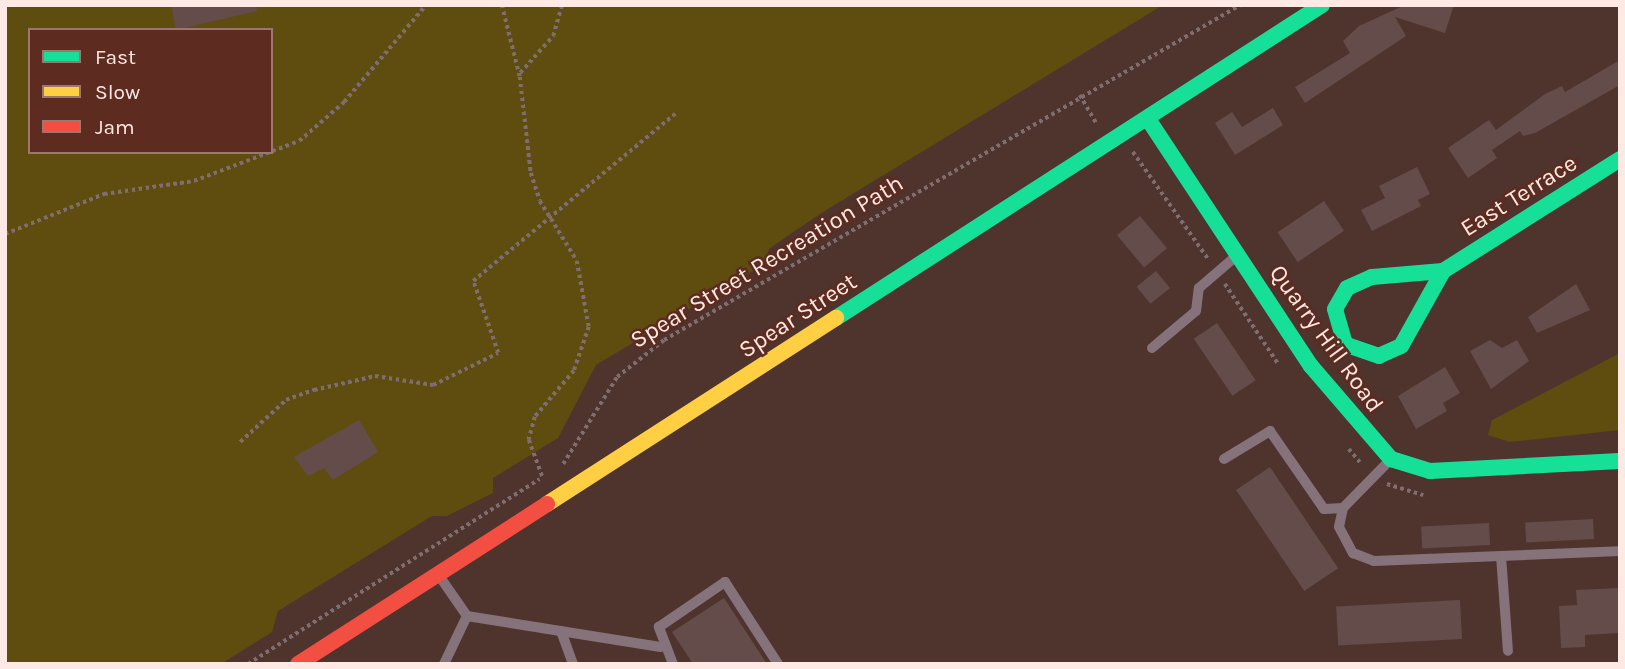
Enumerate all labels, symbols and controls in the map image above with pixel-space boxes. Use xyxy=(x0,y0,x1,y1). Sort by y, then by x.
legend xyxy=(28,28,273,154)
text: Fast xyxy=(95,45,136,69)
text: Slow xyxy=(95,80,140,104)
text: Jam xyxy=(95,115,135,139)
street label: East Terrace xyxy=(1455,149,1583,243)
street label: Spear Street Recreation Path xyxy=(625,169,909,355)
street label: Quarry Hill Road xyxy=(1263,260,1389,418)
street label: Spear Street xyxy=(734,267,862,365)

